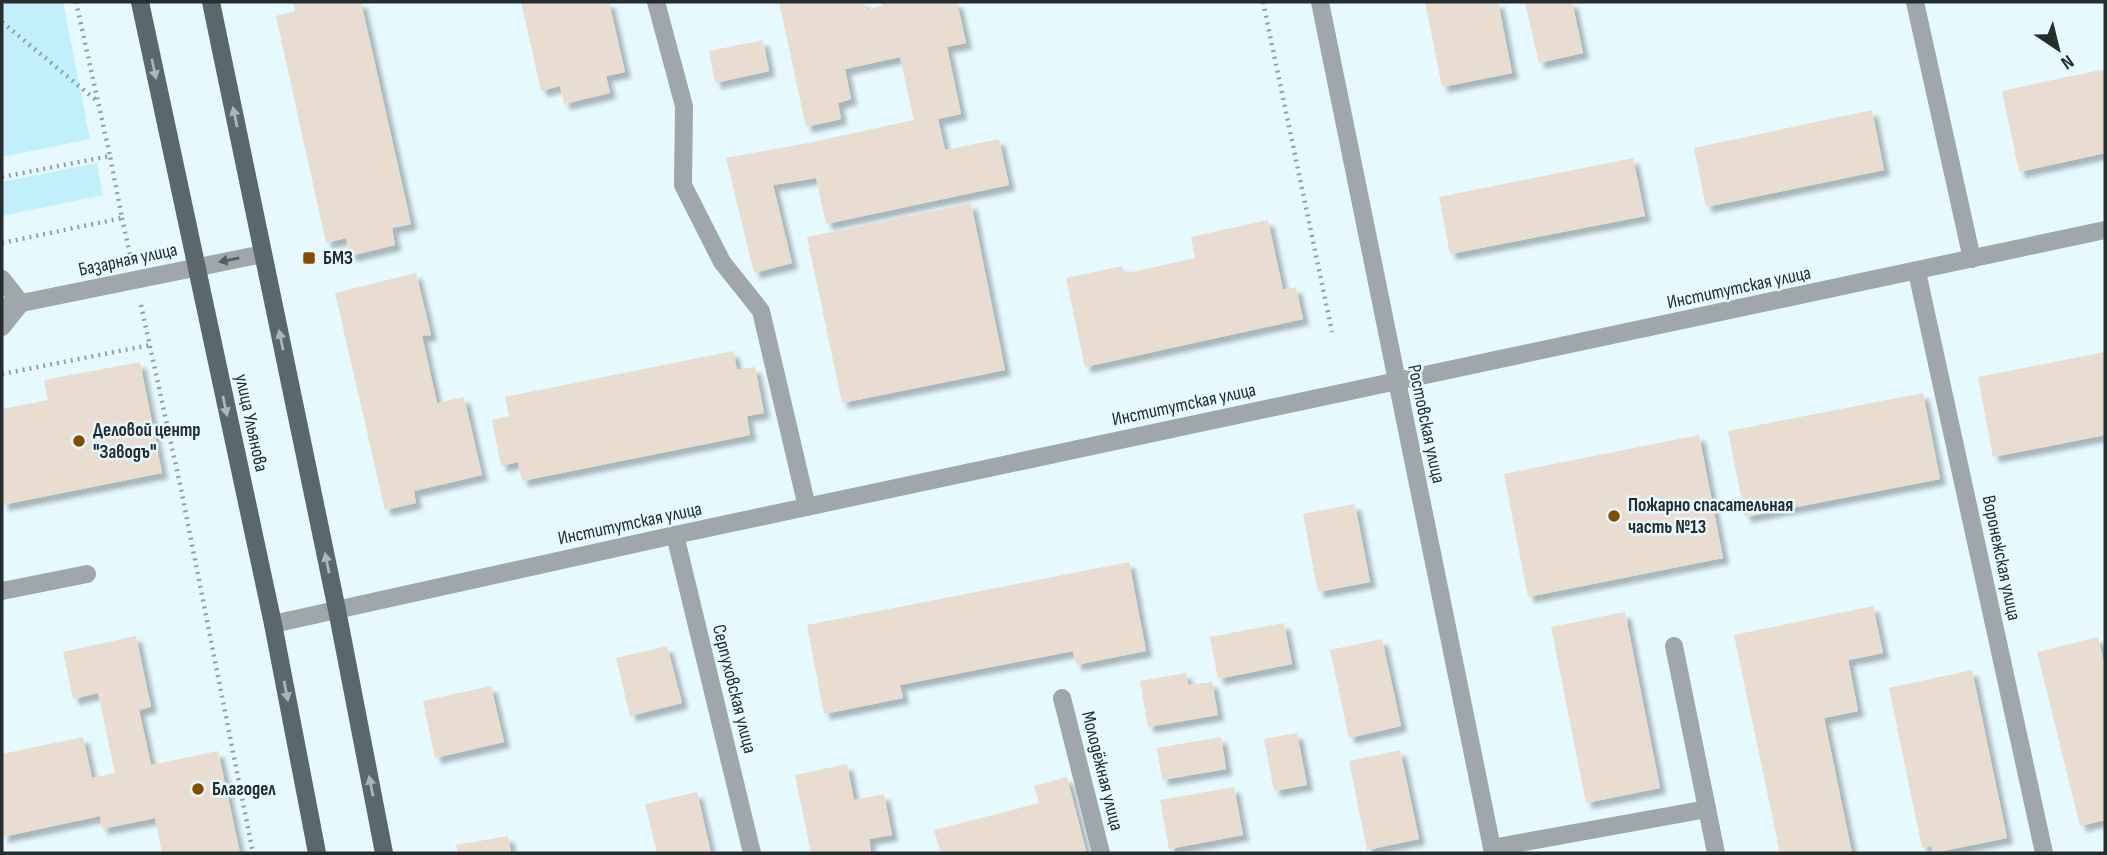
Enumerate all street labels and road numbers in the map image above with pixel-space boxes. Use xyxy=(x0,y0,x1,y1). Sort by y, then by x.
street label: Базарная улица xyxy=(77,238,179,282)
street label: Институтская улица xyxy=(1665,262,1813,314)
street label: Ростовская улица xyxy=(1402,362,1450,486)
street label: улица Ульянова xyxy=(229,372,273,474)
street label: Институтская улица xyxy=(1110,379,1258,431)
street label: Воронежская улица xyxy=(1977,493,2025,623)
street label: Институтская улица xyxy=(556,498,704,550)
street label: Серпуховская улица xyxy=(707,622,761,756)
street label: Молодёжная улица xyxy=(1076,709,1128,833)

